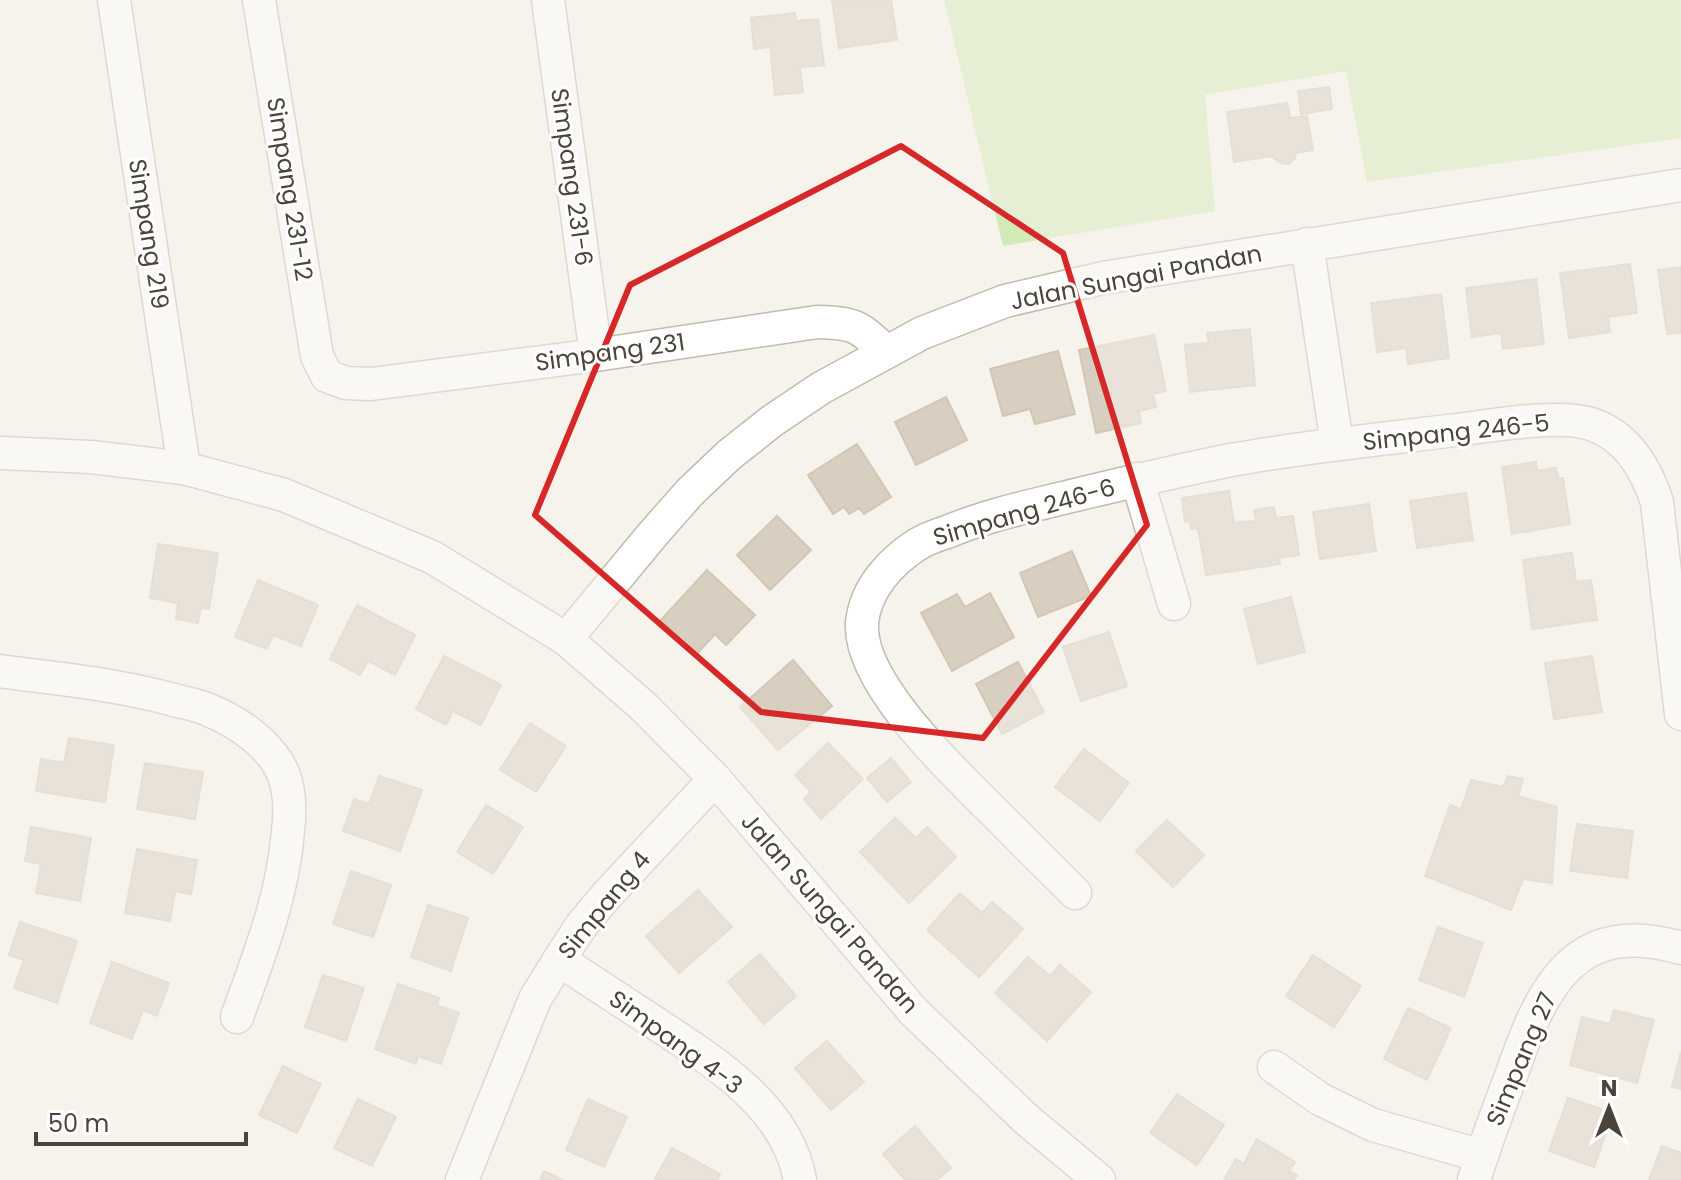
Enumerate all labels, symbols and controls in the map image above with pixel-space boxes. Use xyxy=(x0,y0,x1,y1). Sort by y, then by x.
street label: Simpang 231-6 xyxy=(543,86,601,268)
street label: Simpang 231-12 xyxy=(259,95,321,283)
street label: Simpang 219 xyxy=(121,156,177,312)
street label: Jalan Sungai Pandan xyxy=(1007,236,1265,318)
street label: Simpang 231 xyxy=(533,325,687,379)
street label: Simpang 246-5 xyxy=(1361,406,1551,458)
street label: Simpang 246-6 xyxy=(929,470,1119,554)
street label: Jalan Sungai Pandan xyxy=(734,806,926,1020)
street label: Simpang 4 xyxy=(550,844,658,966)
street label: Simpang 4-3 xyxy=(603,982,749,1102)
street label: Simpang 27 xyxy=(1478,987,1564,1131)
north arrow xyxy=(1569,1068,1649,1148)
text: N xyxy=(1601,1073,1617,1104)
scale bar xyxy=(36,1096,246,1146)
text: 50 m xyxy=(48,1107,109,1140)

